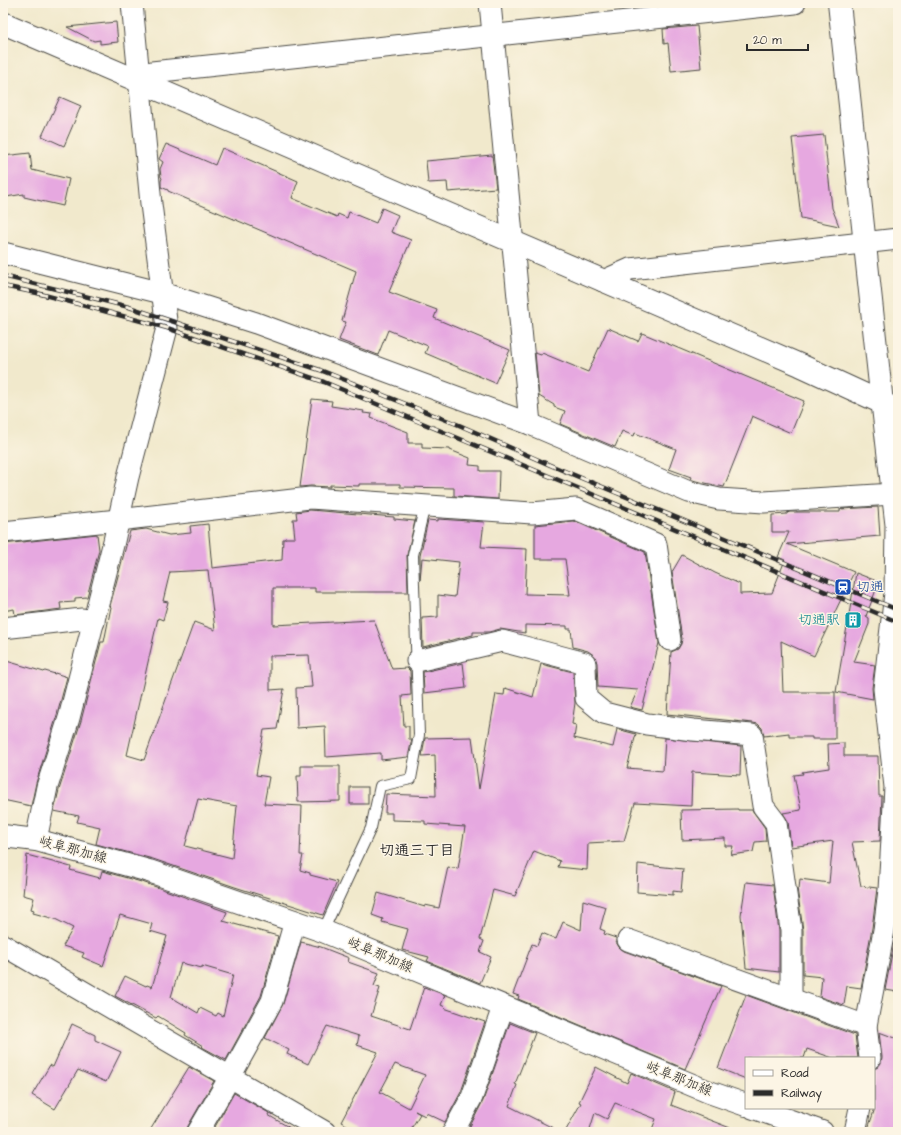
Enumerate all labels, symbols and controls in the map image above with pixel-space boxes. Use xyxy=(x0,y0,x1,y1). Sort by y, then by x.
scale bar xyxy=(747,26,808,52)
text: 20 m xyxy=(753,32,782,49)
station icon: 切通 xyxy=(833,577,853,597)
place label: 切通 xyxy=(856,577,884,597)
place label: 切通駅 xyxy=(798,610,840,630)
building icon: 切通駅 xyxy=(843,610,863,630)
street label: 岐阜那加線 xyxy=(37,831,109,869)
district label: 切通三丁目 xyxy=(379,840,455,861)
street label: 岐阜那加線 xyxy=(344,932,416,978)
street label: 岐阜那加線 xyxy=(643,1057,715,1101)
legend xyxy=(745,1057,875,1109)
text: Road xyxy=(781,1065,809,1082)
text: Railway xyxy=(781,1085,822,1103)

